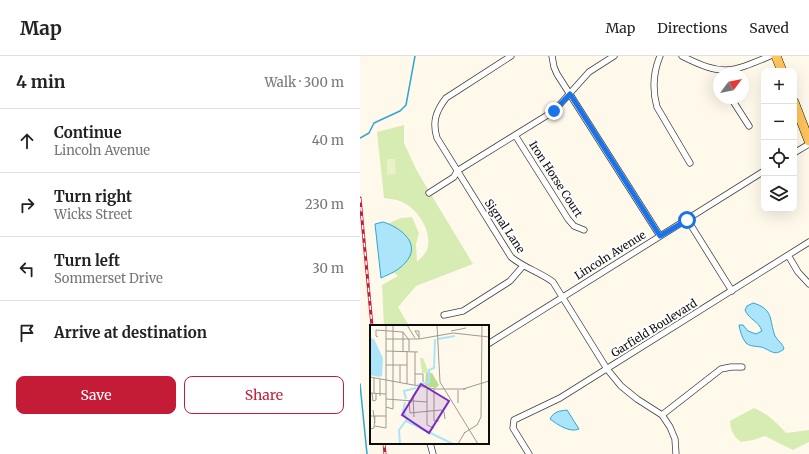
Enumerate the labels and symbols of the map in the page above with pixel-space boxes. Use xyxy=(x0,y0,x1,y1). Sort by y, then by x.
north arrow xyxy=(713,68,749,104)
route end xyxy=(545,102,563,120)
street label: Iron Horse Court xyxy=(526,138,586,220)
street label: Signal Lane xyxy=(482,196,528,256)
route start xyxy=(678,211,696,229)
street label: Lincoln Avenue xyxy=(572,227,648,282)
street label: Garfield Boulevard xyxy=(609,296,700,360)
inset map xyxy=(370,325,489,444)

